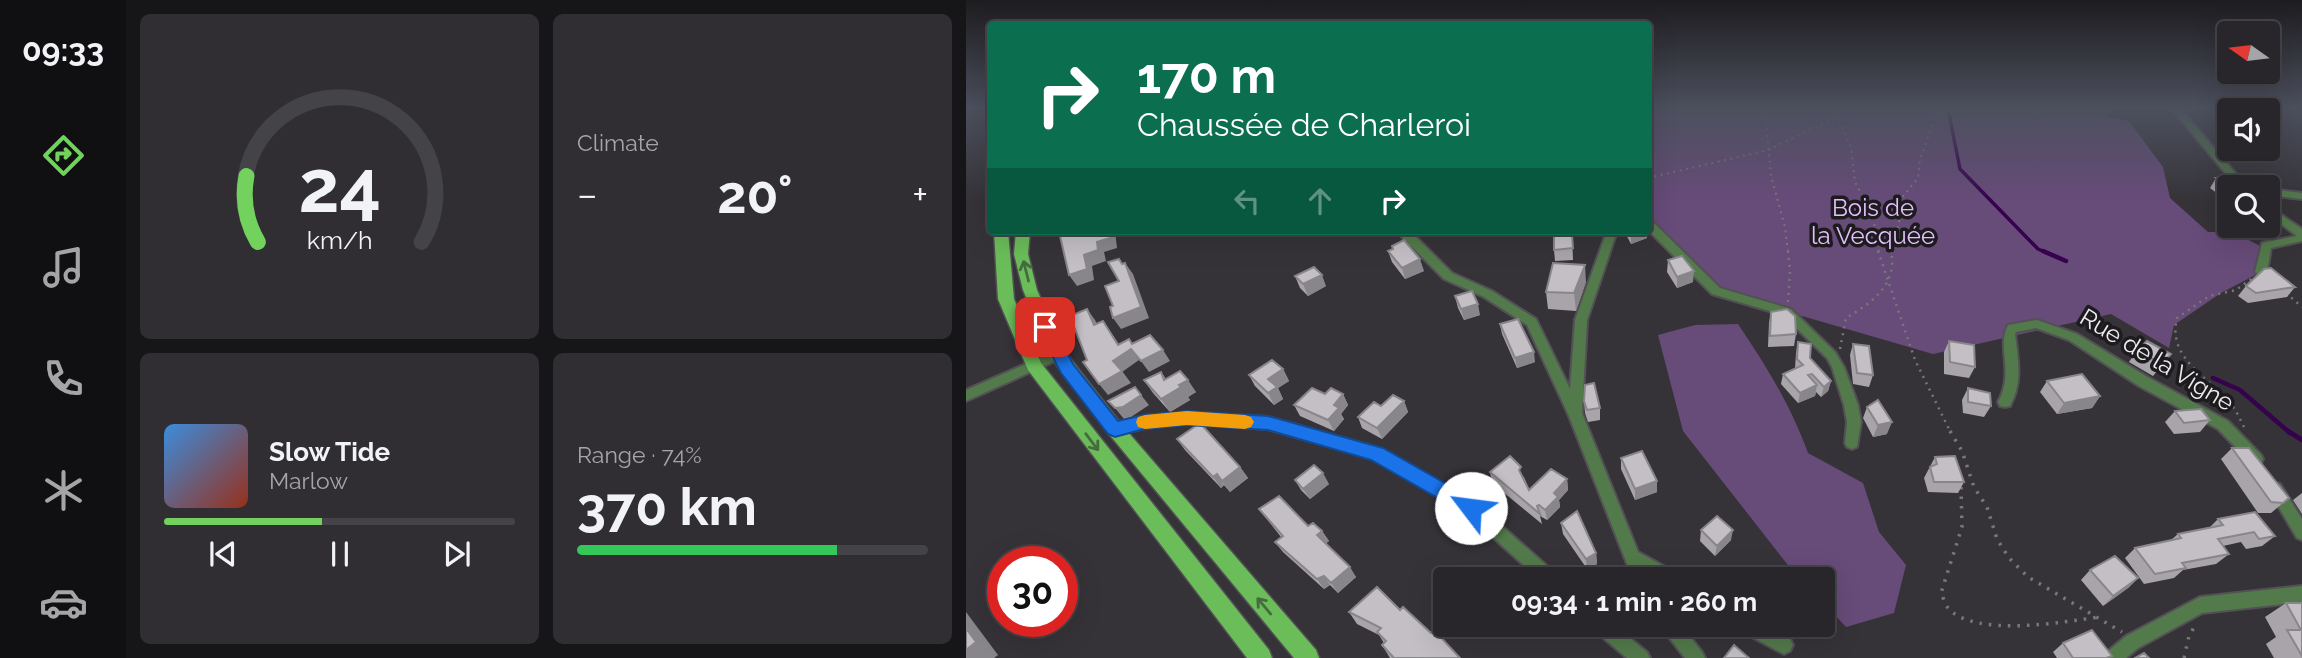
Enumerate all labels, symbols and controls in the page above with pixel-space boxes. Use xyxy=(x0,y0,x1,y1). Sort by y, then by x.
north arrow xyxy=(2217,21,2280,84)
map controls xyxy=(2217,21,2280,238)
text: 09:33 xyxy=(22,31,104,68)
text: 170 m xyxy=(1137,47,1276,104)
icon: right xyxy=(1022,49,1113,140)
button: sound xyxy=(2217,98,2280,161)
text: Chaussée de Charleroi xyxy=(1137,106,1471,143)
text: Climate xyxy=(577,129,659,156)
icon: directions xyxy=(39,131,88,180)
text: 24 xyxy=(298,145,381,230)
text: 20° xyxy=(717,164,793,225)
text: − xyxy=(577,172,597,217)
text: + xyxy=(912,172,928,217)
button: search xyxy=(2217,175,2280,238)
icon: left xyxy=(1228,182,1266,220)
icon: ahead xyxy=(1301,182,1339,220)
icon: right xyxy=(1374,182,1412,220)
park label: Bois de la Vecquée xyxy=(1811,193,1935,250)
text: km/h xyxy=(307,225,372,255)
icon: music xyxy=(39,243,88,292)
one-way arrow xyxy=(1019,260,1032,283)
pin xyxy=(1015,297,1075,357)
street label: Rue de la Vigne xyxy=(2075,302,2239,417)
icon: arrive xyxy=(1026,308,1064,346)
icon: phone xyxy=(39,354,88,403)
one-way arrow xyxy=(1084,433,1099,451)
text: Slow Tide xyxy=(269,437,390,467)
text: Range · 74% xyxy=(577,441,702,468)
icon: climate xyxy=(39,466,88,515)
text: Marlow xyxy=(269,467,348,494)
position arrow xyxy=(1434,471,1508,545)
text: 370 km xyxy=(577,476,757,537)
icon: previous xyxy=(204,535,242,573)
icon: pause xyxy=(321,535,359,573)
icon: next xyxy=(438,535,476,573)
speed limit sign: 30 xyxy=(987,546,1078,637)
icon: car xyxy=(39,578,88,627)
text: 09:34 · 1 min · 260 m xyxy=(1511,587,1757,617)
one-way arrow xyxy=(1256,597,1272,615)

